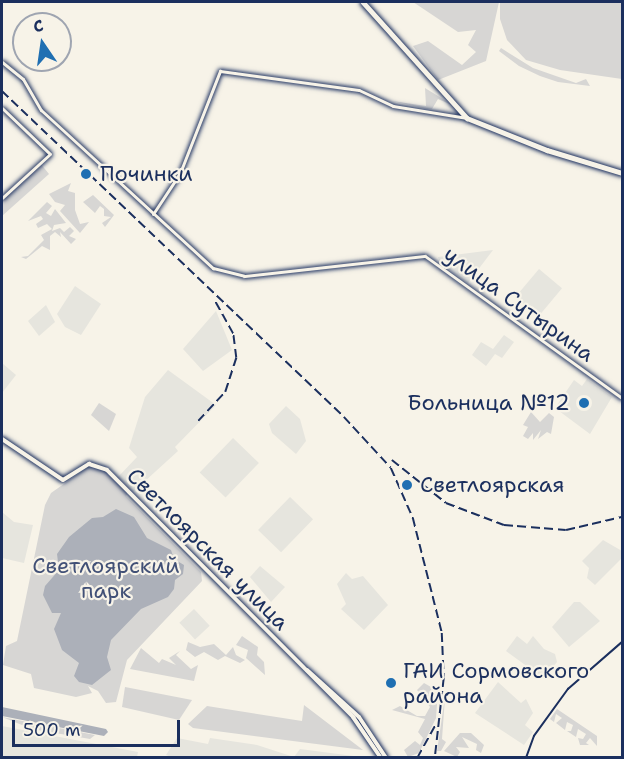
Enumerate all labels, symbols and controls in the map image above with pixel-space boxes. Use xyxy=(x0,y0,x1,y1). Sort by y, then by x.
north arrow xyxy=(12,12,72,72)
text: С xyxy=(31,15,45,37)
place label: Починки xyxy=(100,161,193,187)
marker: Починки xyxy=(77,165,95,183)
street label: улица Сутырина xyxy=(439,241,599,367)
place label: Больница №12 xyxy=(407,390,570,416)
marker: Больница №12 xyxy=(575,394,593,412)
street label: Светлоярская улица xyxy=(121,462,295,636)
place label: Светлоярская xyxy=(420,472,564,498)
marker: Светлоярская xyxy=(398,476,416,494)
park label: Светлоярский парк xyxy=(32,552,180,604)
place label: ГАИ Сормовского района xyxy=(403,657,589,708)
marker: ГАИ Сормовского района xyxy=(384,676,398,690)
scale bar xyxy=(15,708,183,746)
text: 500 m xyxy=(23,718,81,742)

